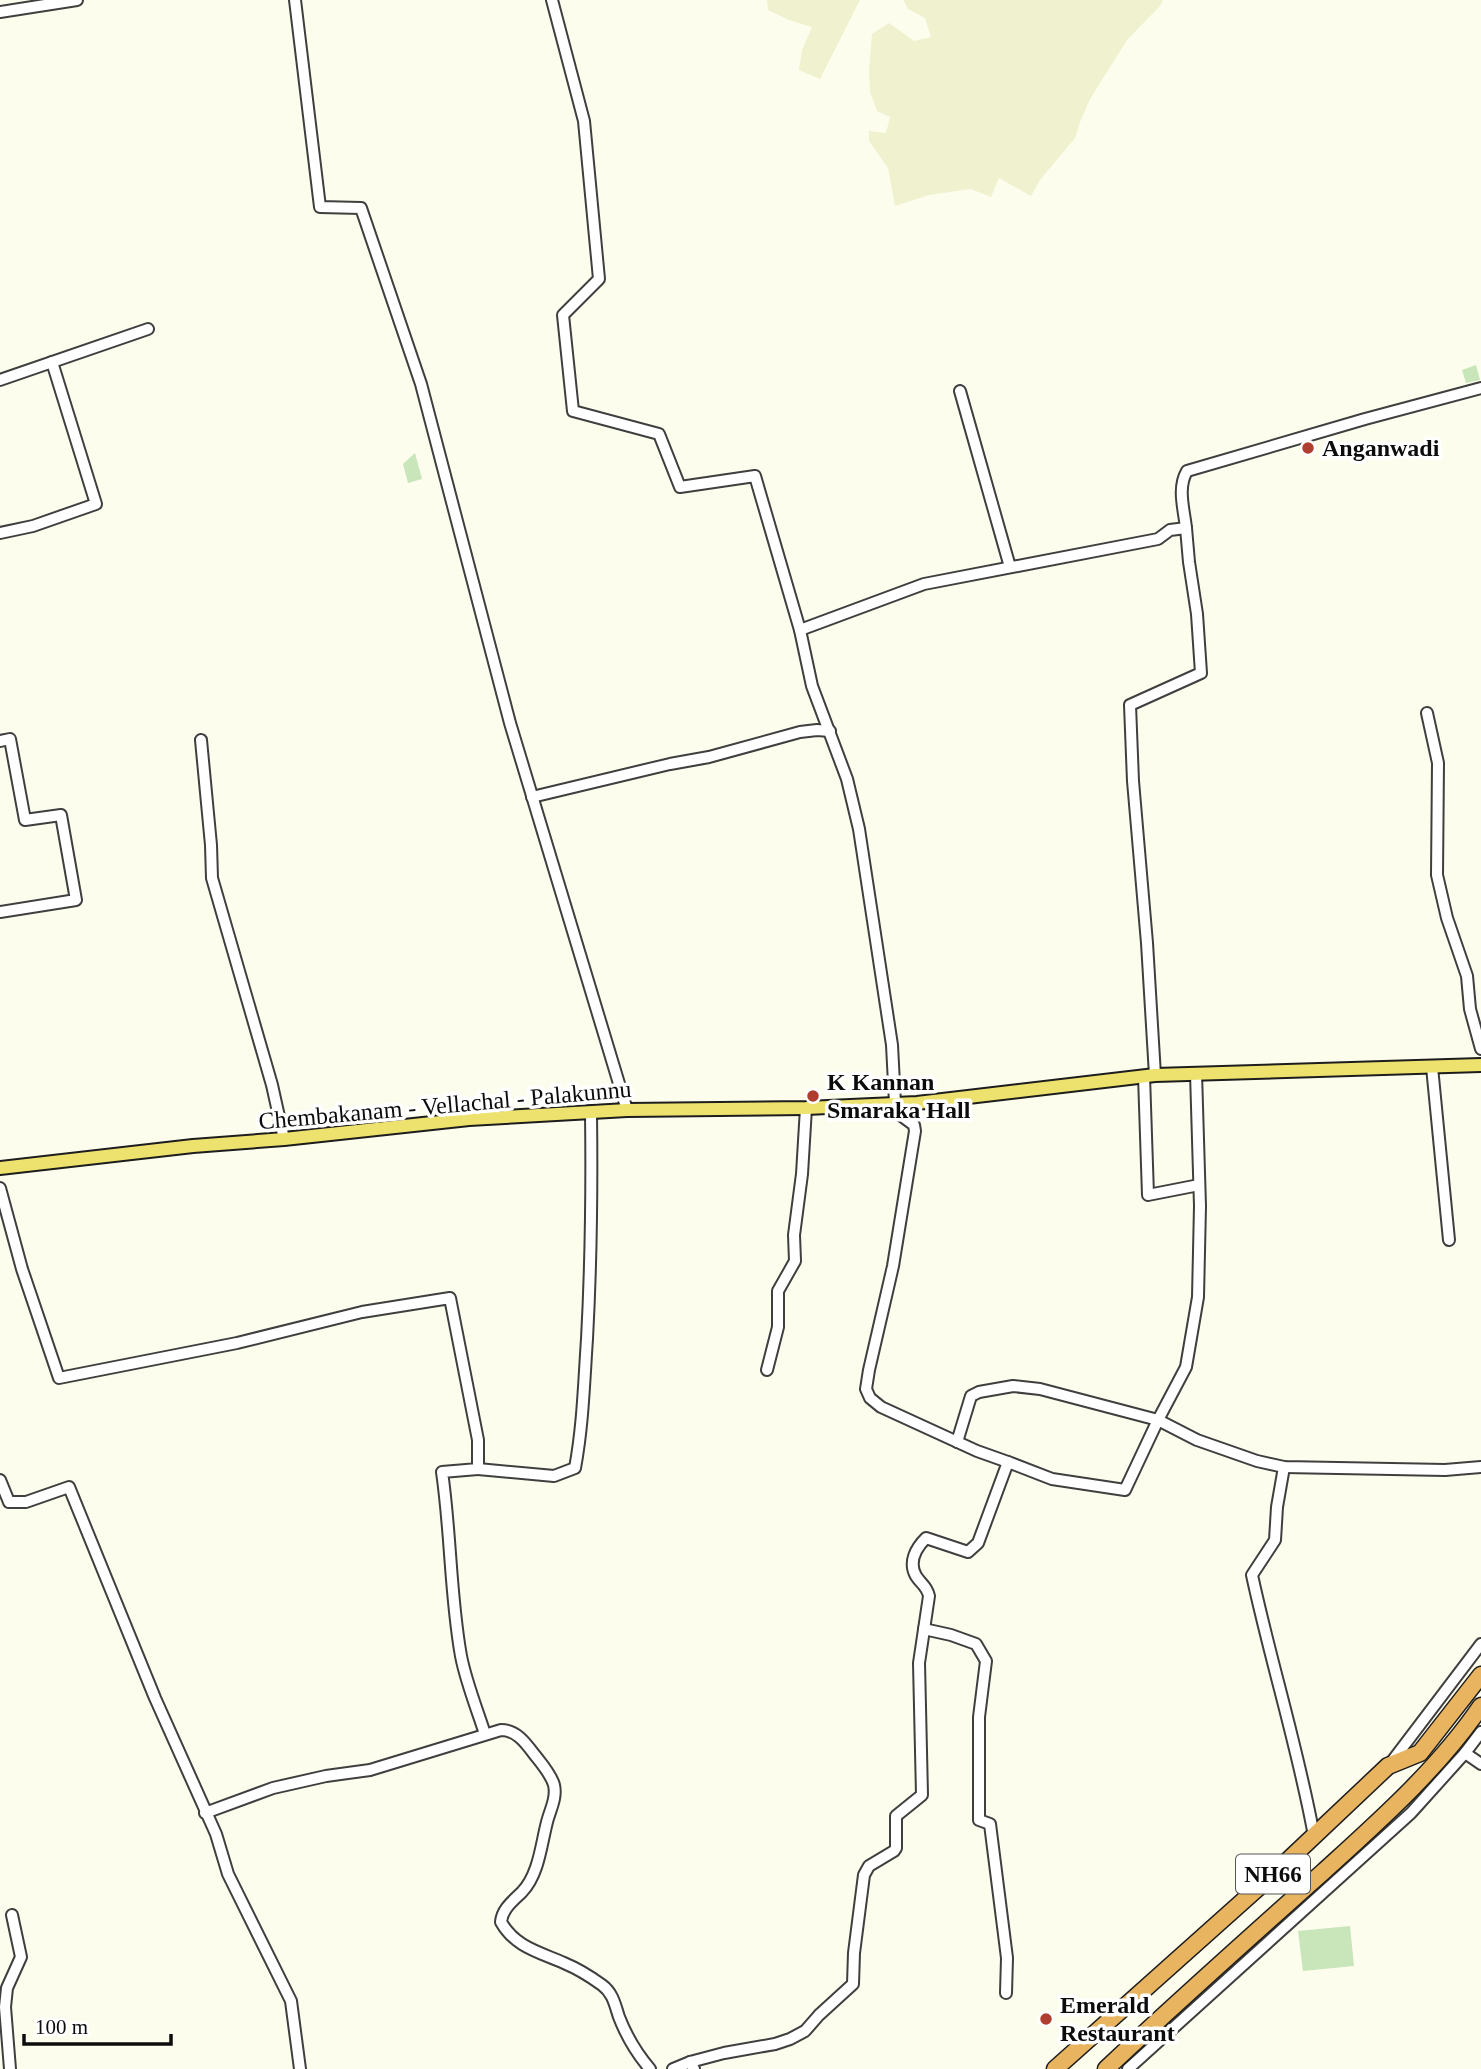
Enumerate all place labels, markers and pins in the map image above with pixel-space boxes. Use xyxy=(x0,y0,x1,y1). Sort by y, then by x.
place label: Anganwadi xyxy=(1322,435,1440,461)
marker: Anganwadi xyxy=(1300,440,1316,456)
place label: K Kannan Smaraka Hall xyxy=(827,1069,971,1123)
marker: K Kannan Smaraka Hall xyxy=(805,1088,821,1104)
place label: Emerald Restaurant xyxy=(1060,1992,1175,2046)
marker: Emerald Restaurant xyxy=(1038,2011,1054,2027)

